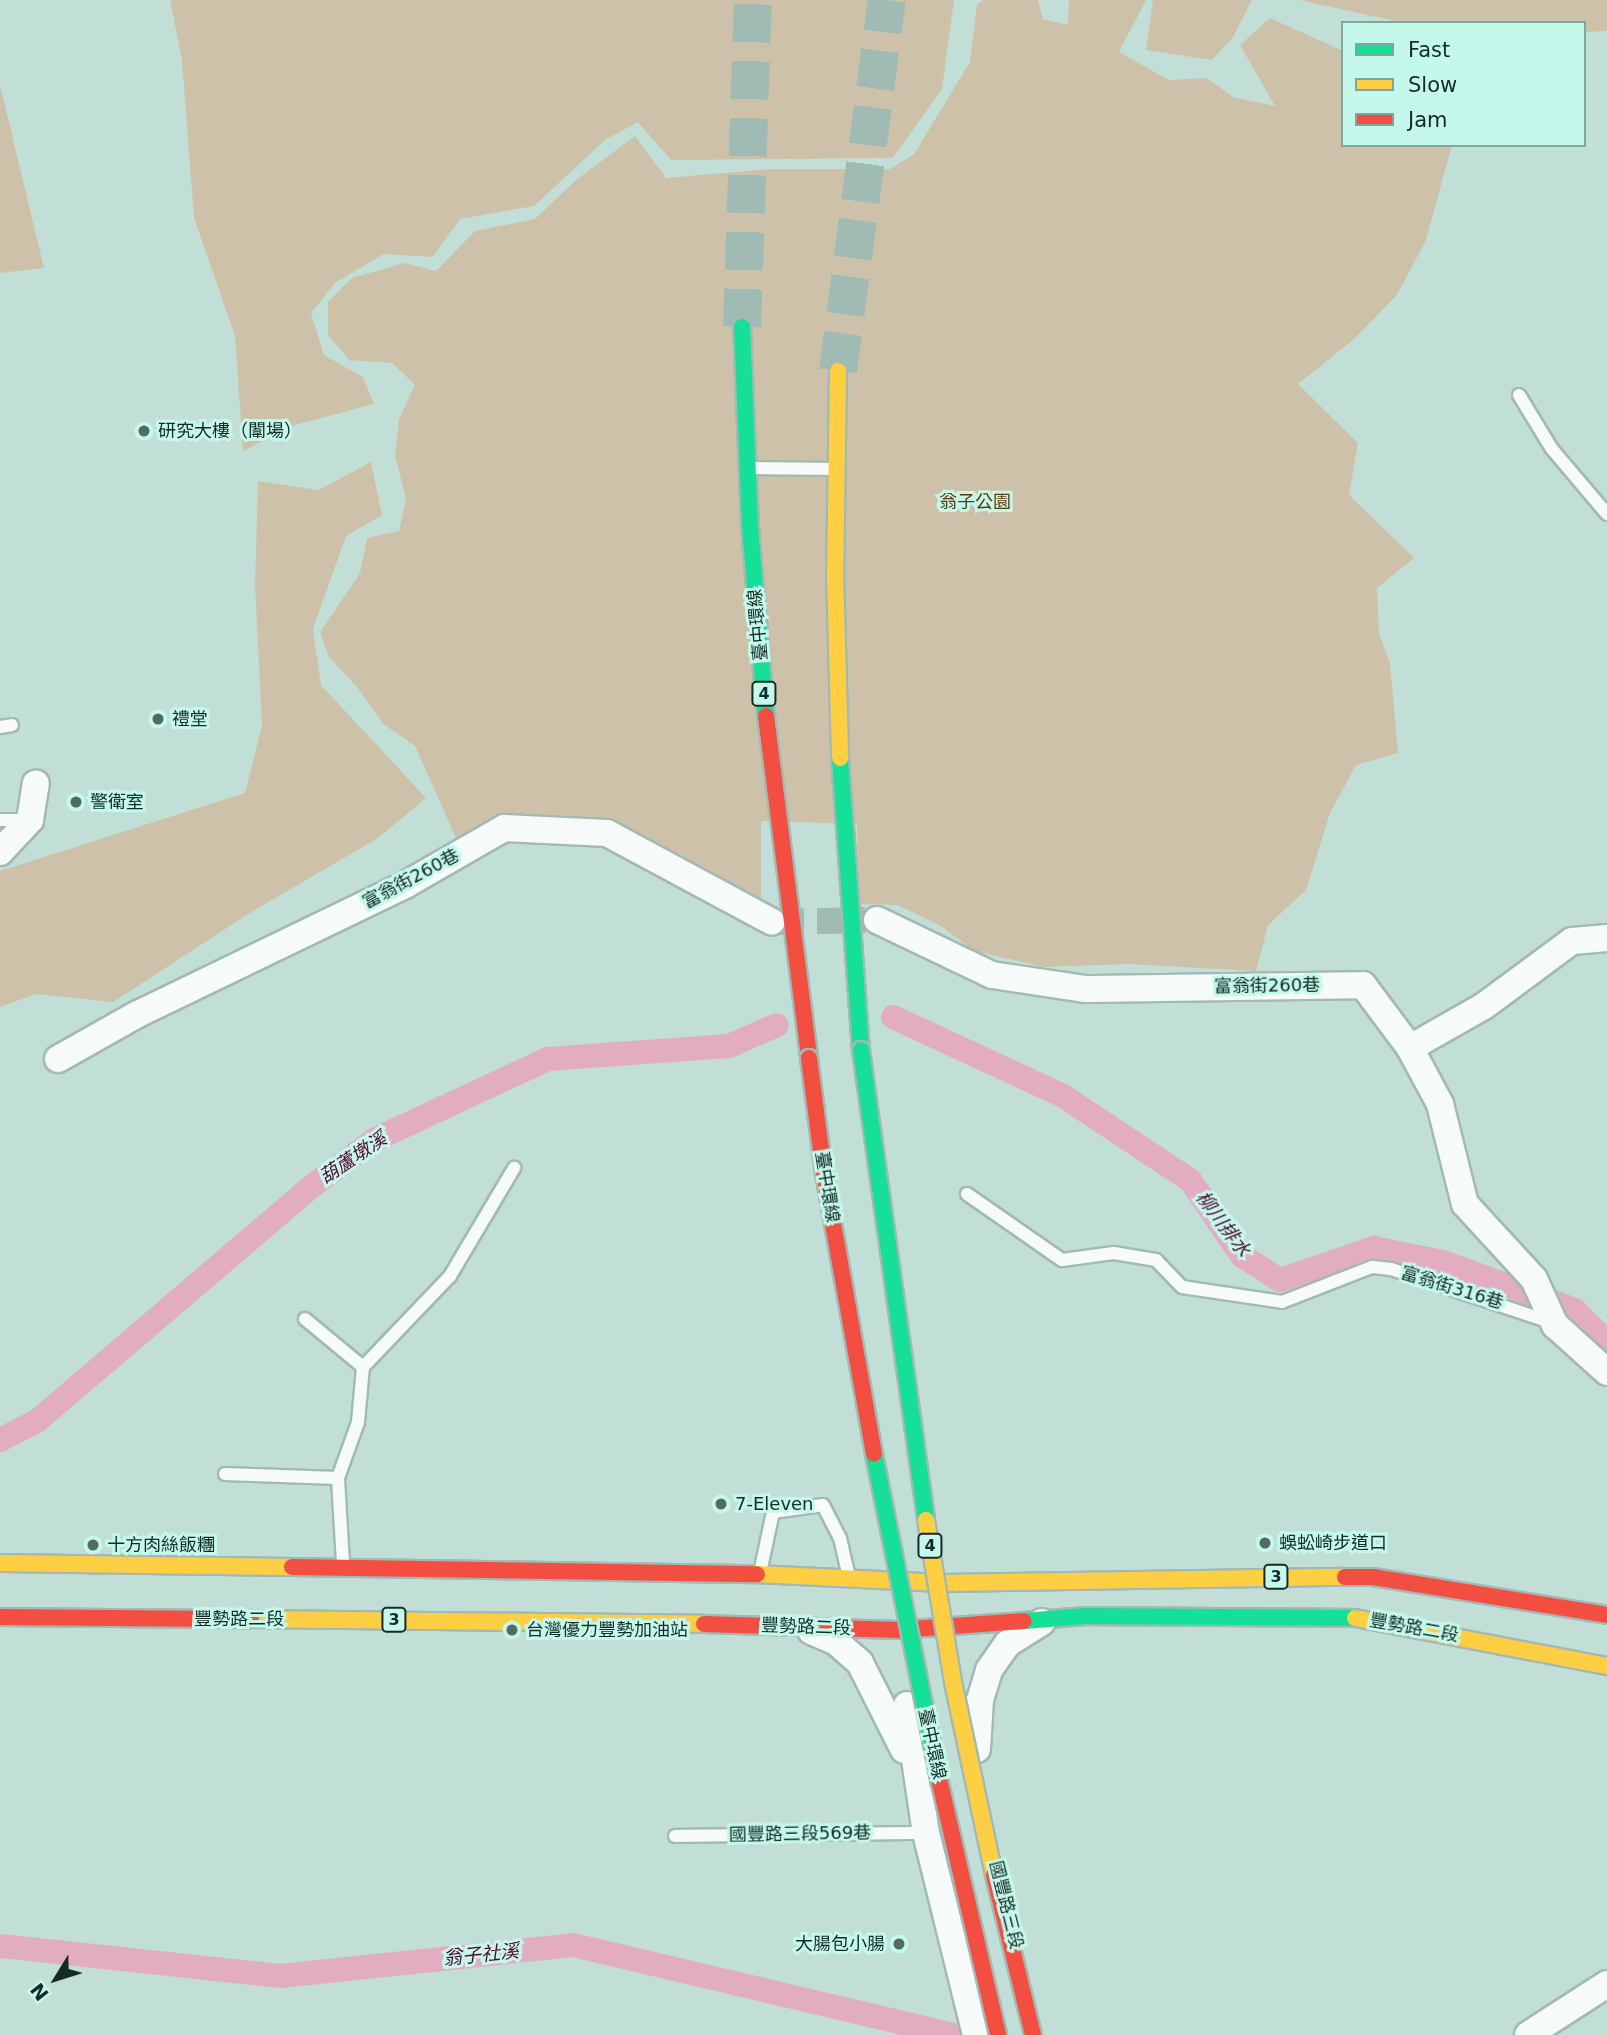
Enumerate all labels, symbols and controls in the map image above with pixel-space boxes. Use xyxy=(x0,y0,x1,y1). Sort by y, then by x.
legend xyxy=(1341,21,1586,147)
text: Fast xyxy=(1408,38,1450,62)
text: Slow xyxy=(1408,73,1457,97)
text: Jam xyxy=(1408,108,1448,132)
place label: 研究大樓（闈場） xyxy=(158,420,302,442)
marker: 研究大樓（闈場） xyxy=(136,423,152,439)
park label: 翁子公園 xyxy=(939,491,1011,513)
street label: 臺中環線 xyxy=(744,588,772,662)
road number: 4 xyxy=(750,681,778,706)
place label: 禮堂 xyxy=(172,708,208,730)
marker: 禮堂 xyxy=(150,711,166,727)
place label: 警衛室 xyxy=(90,791,144,813)
marker: 警衛室 xyxy=(68,794,84,810)
street label: 富翁街260巷 xyxy=(359,844,463,914)
street label: 富翁街260巷 xyxy=(1214,974,1320,998)
water label: 葫蘆墩溪 xyxy=(315,1127,391,1189)
street label: 臺中環線 xyxy=(811,1150,843,1224)
water label: 柳川排水 xyxy=(1191,1187,1255,1261)
street label: 富翁街316巷 xyxy=(1398,1262,1506,1314)
place label: 7-Eleven xyxy=(735,1493,814,1515)
marker: 7-Eleven xyxy=(713,1496,729,1512)
place label: 蜈蚣崎步道口 xyxy=(1279,1532,1387,1554)
place label: 十方肉絲飯糰 xyxy=(107,1534,215,1556)
road number: 4 xyxy=(916,1534,944,1558)
marker: 蜈蚣崎步道口 xyxy=(1257,1535,1273,1551)
marker: 十方肉絲飯糰 xyxy=(85,1537,101,1553)
road number: 3 xyxy=(1262,1564,1290,1590)
street label: 豐勢路二段 xyxy=(194,1608,284,1630)
road number: 3 xyxy=(380,1608,408,1632)
street label: 豐勢路二段 xyxy=(1368,1610,1460,1646)
street label: 豐勢路二段 xyxy=(761,1615,851,1639)
place label: 台灣優力豐勢加油站 xyxy=(526,1619,688,1641)
marker: 台灣優力豐勢加油站 xyxy=(504,1622,520,1638)
street label: 臺中環線 xyxy=(914,1707,950,1781)
street label: 國豐路三段569巷 xyxy=(729,1822,871,1846)
street label: 國豐路三段 xyxy=(985,1859,1027,1951)
place label: 大腸包小腸 xyxy=(795,1933,885,1955)
marker: 大腸包小腸 xyxy=(891,1936,907,1952)
water label: 翁子社溪 xyxy=(442,1940,520,1970)
north arrow xyxy=(21,1944,91,2014)
text: N xyxy=(26,1979,53,2005)

